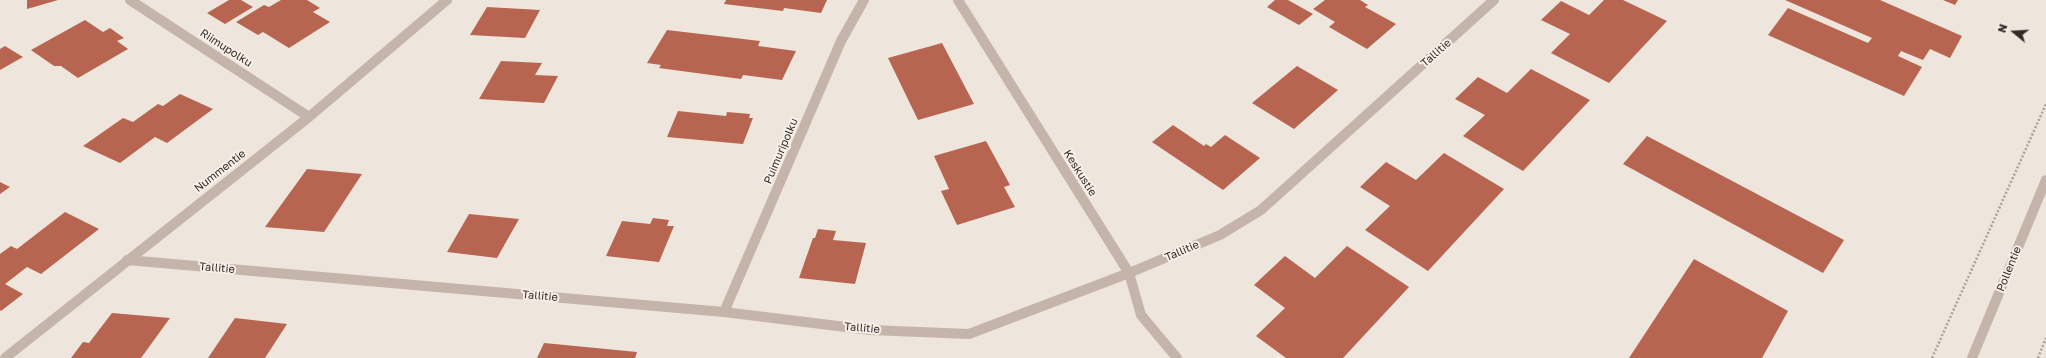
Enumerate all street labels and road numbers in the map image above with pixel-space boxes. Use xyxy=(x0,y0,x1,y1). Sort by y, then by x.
street label: Riimupolku xyxy=(197,26,255,70)
street label: Tallitie xyxy=(1418,36,1454,70)
street label: Puimuripolku xyxy=(761,116,801,186)
street label: Nummentie xyxy=(192,147,248,195)
street label: Keskustie xyxy=(1061,147,1099,199)
street label: Tallitie xyxy=(1163,238,1201,264)
street label: Pollentie xyxy=(1994,245,2024,293)
street label: Tallitie xyxy=(199,260,235,276)
street label: Tallitie xyxy=(522,288,558,304)
street label: Tallitie xyxy=(844,320,880,336)

